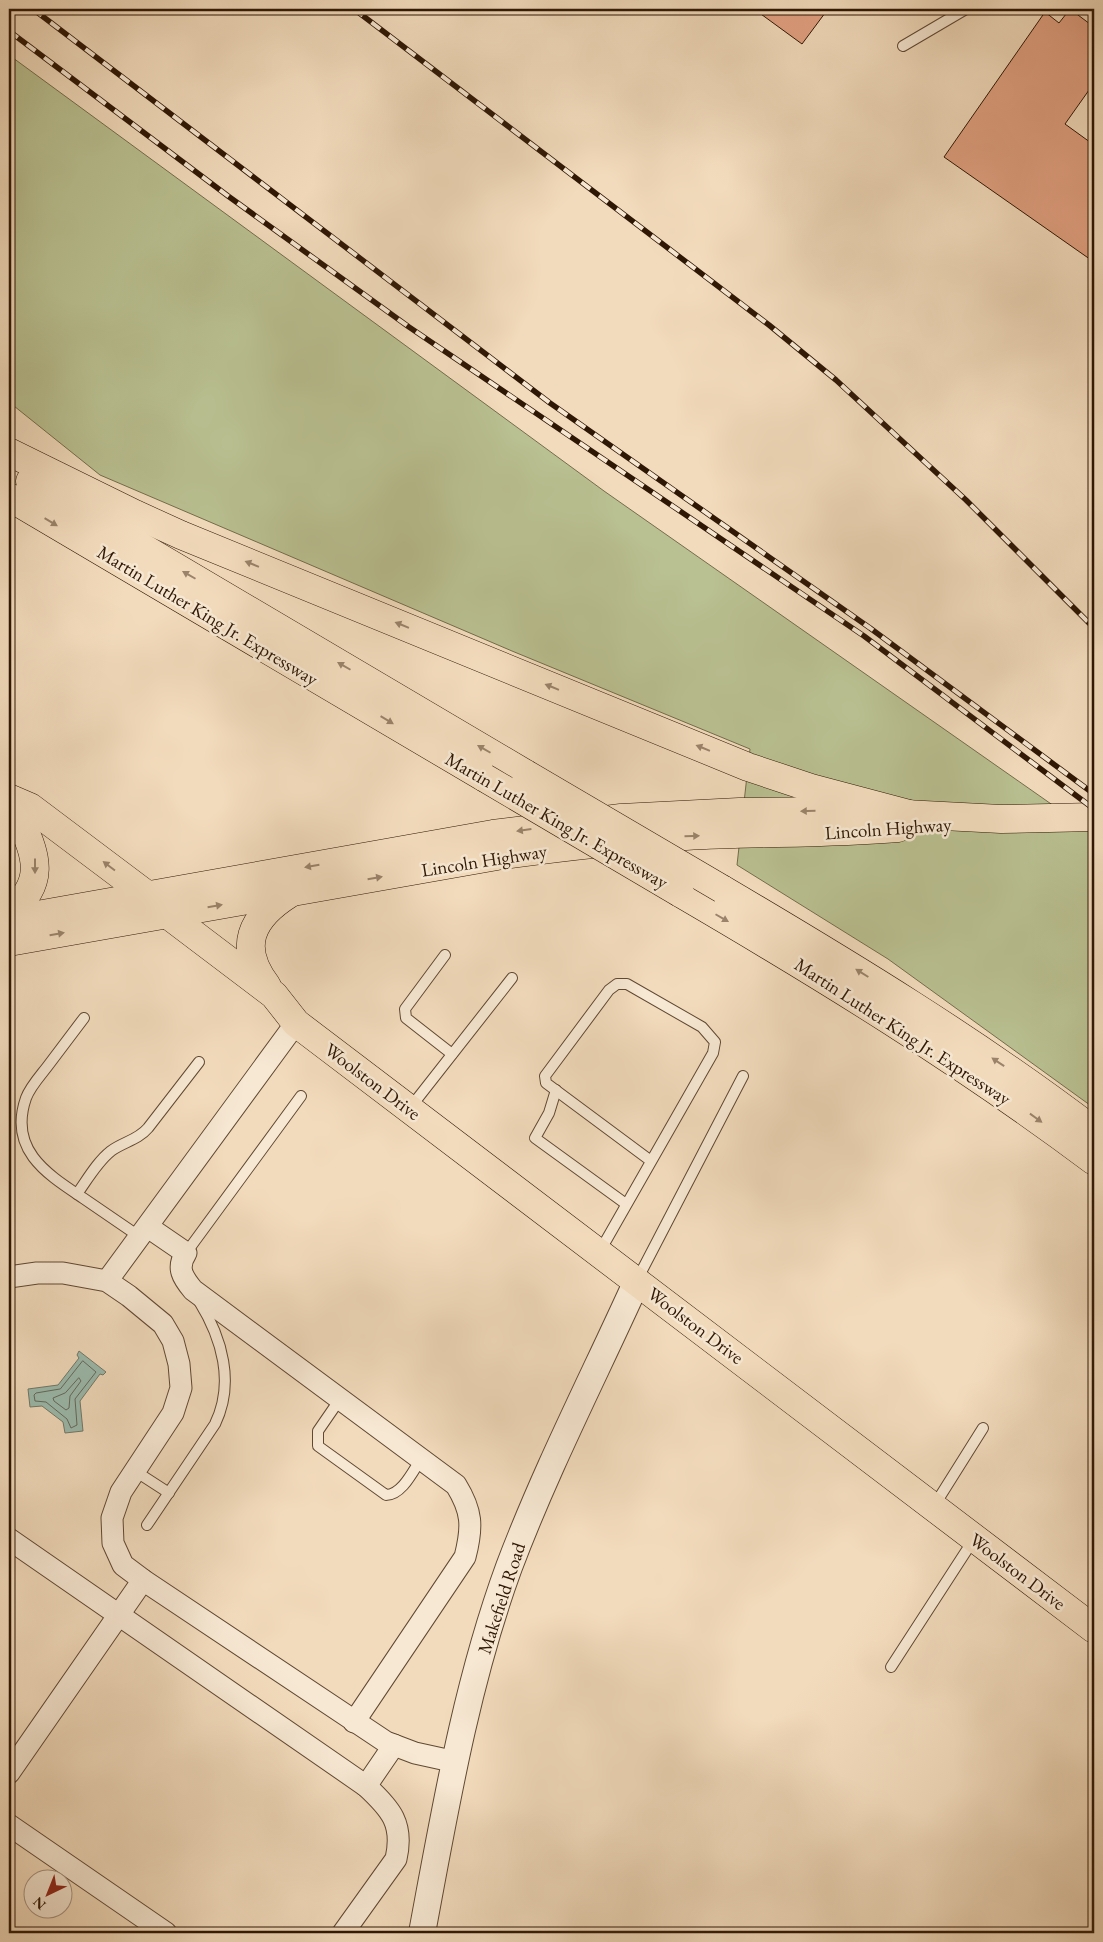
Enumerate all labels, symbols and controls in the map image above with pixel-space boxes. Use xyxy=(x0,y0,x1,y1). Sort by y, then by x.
one-way arrow xyxy=(44,518,57,527)
street label: Martin Luther King Jr. Expressway xyxy=(93,539,323,692)
one-way arrow xyxy=(244,560,259,568)
one-way arrow xyxy=(181,571,196,579)
one-way arrow xyxy=(395,621,409,629)
one-way arrow xyxy=(337,662,350,671)
one-way arrow xyxy=(545,683,560,690)
one-way arrow xyxy=(380,716,393,725)
one-way arrow xyxy=(477,744,490,753)
one-way arrow xyxy=(696,744,710,752)
street label: Martin Luther King Jr. Expressway xyxy=(441,746,673,895)
one-way arrow xyxy=(800,807,816,815)
street label: Lincoln Highway xyxy=(824,812,953,845)
one-way arrow xyxy=(515,826,531,834)
one-way arrow xyxy=(685,832,701,840)
street label: Lincoln Highway xyxy=(420,838,549,883)
one-way arrow xyxy=(30,859,38,875)
one-way arrow xyxy=(103,860,116,871)
one-way arrow xyxy=(303,863,319,871)
one-way arrow xyxy=(368,873,384,881)
one-way arrow xyxy=(208,901,224,909)
one-way arrow xyxy=(715,913,728,922)
one-way arrow xyxy=(49,929,65,937)
street label: Martin Luther King Jr. Expressway xyxy=(790,952,1016,1111)
one-way arrow xyxy=(855,968,868,977)
street label: Woolston Drive xyxy=(319,1037,426,1126)
one-way arrow xyxy=(991,1057,1004,1066)
one-way arrow xyxy=(1029,1113,1043,1123)
street label: Woolston Drive xyxy=(642,1281,749,1370)
street label: Woolston Drive xyxy=(964,1527,1071,1616)
street label: Makefield Road xyxy=(472,1539,531,1657)
north arrow xyxy=(22,1870,72,1920)
text: N xyxy=(28,1893,49,1914)

